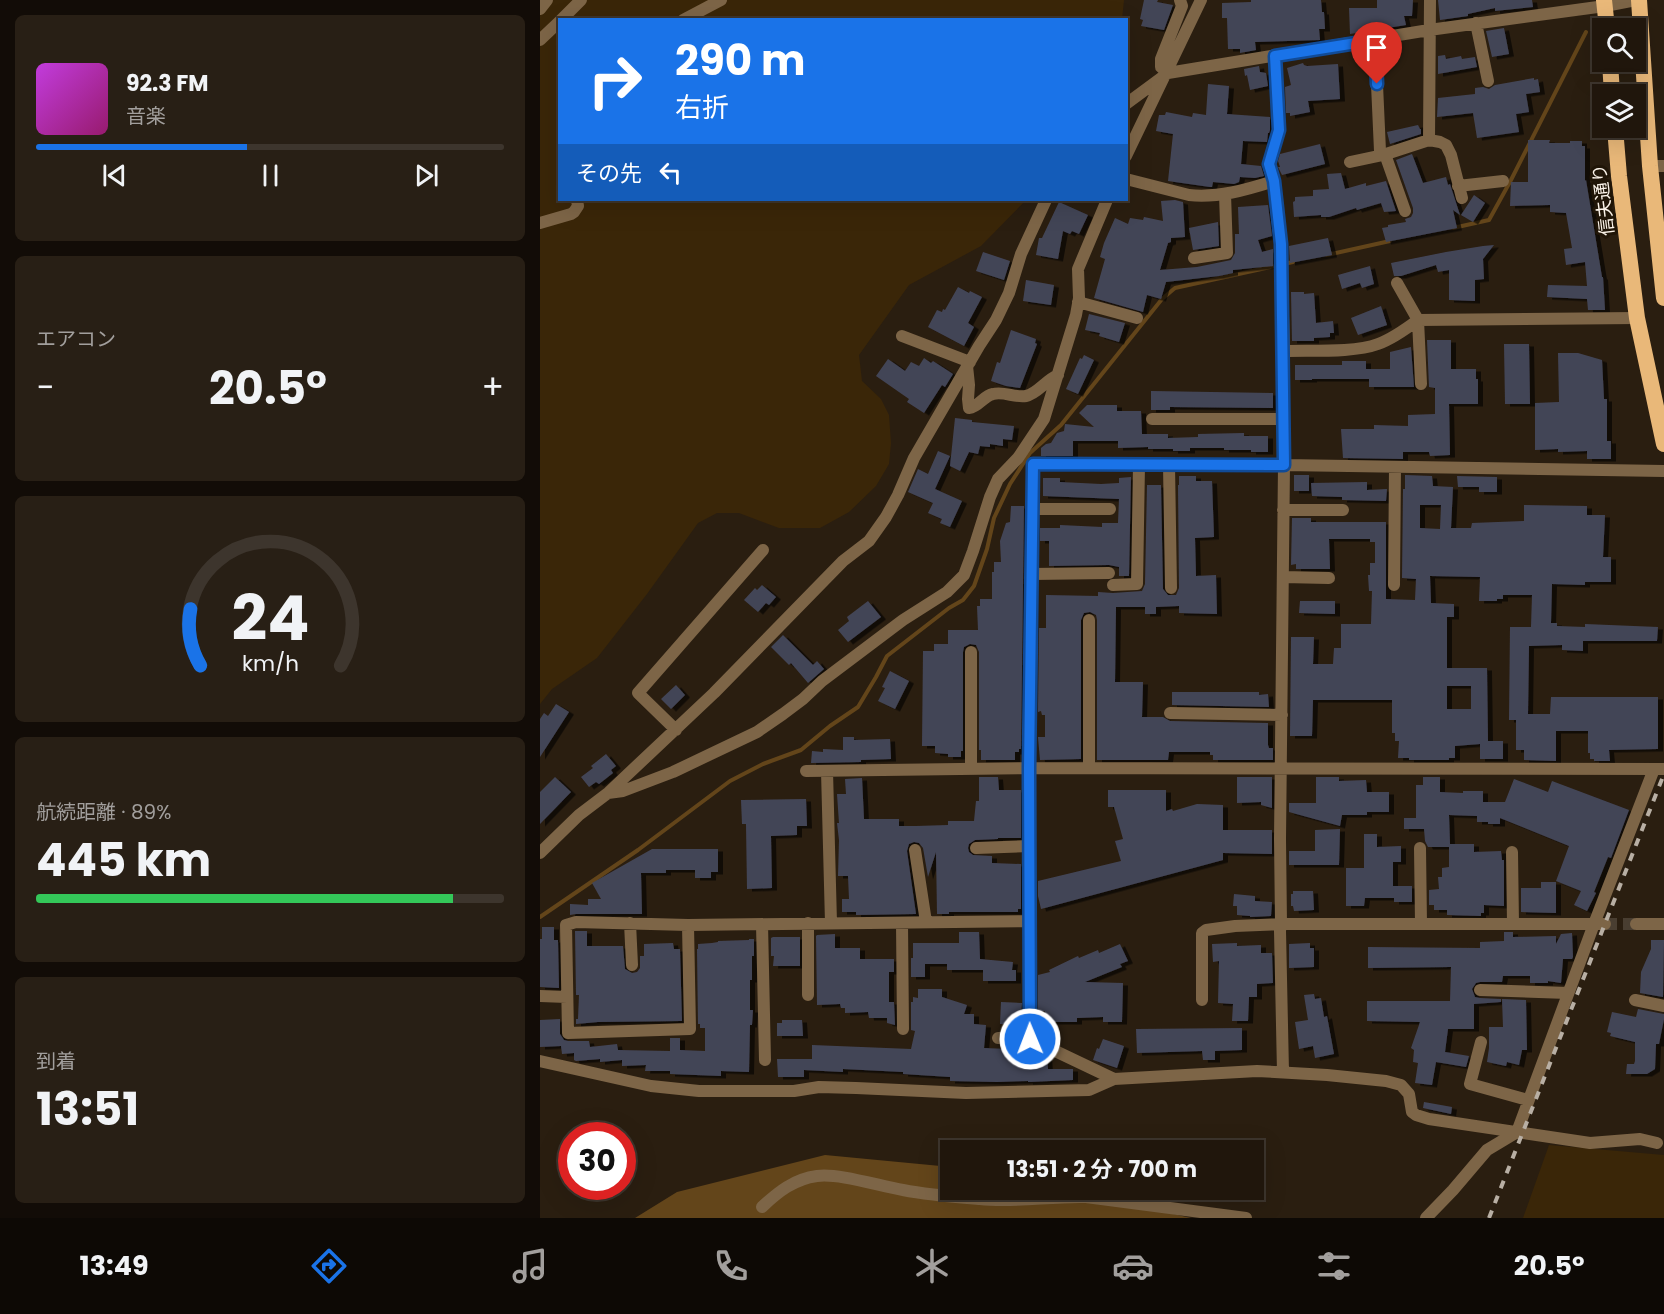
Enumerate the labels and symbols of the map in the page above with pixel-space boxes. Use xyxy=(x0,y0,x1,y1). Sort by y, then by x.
pin xyxy=(1351,22,1402,84)
street label: 信夫通り xyxy=(1586,163,1620,237)
position arrow xyxy=(998,1007,1062,1071)
speed limit sign: 30 xyxy=(558,1122,636,1200)

